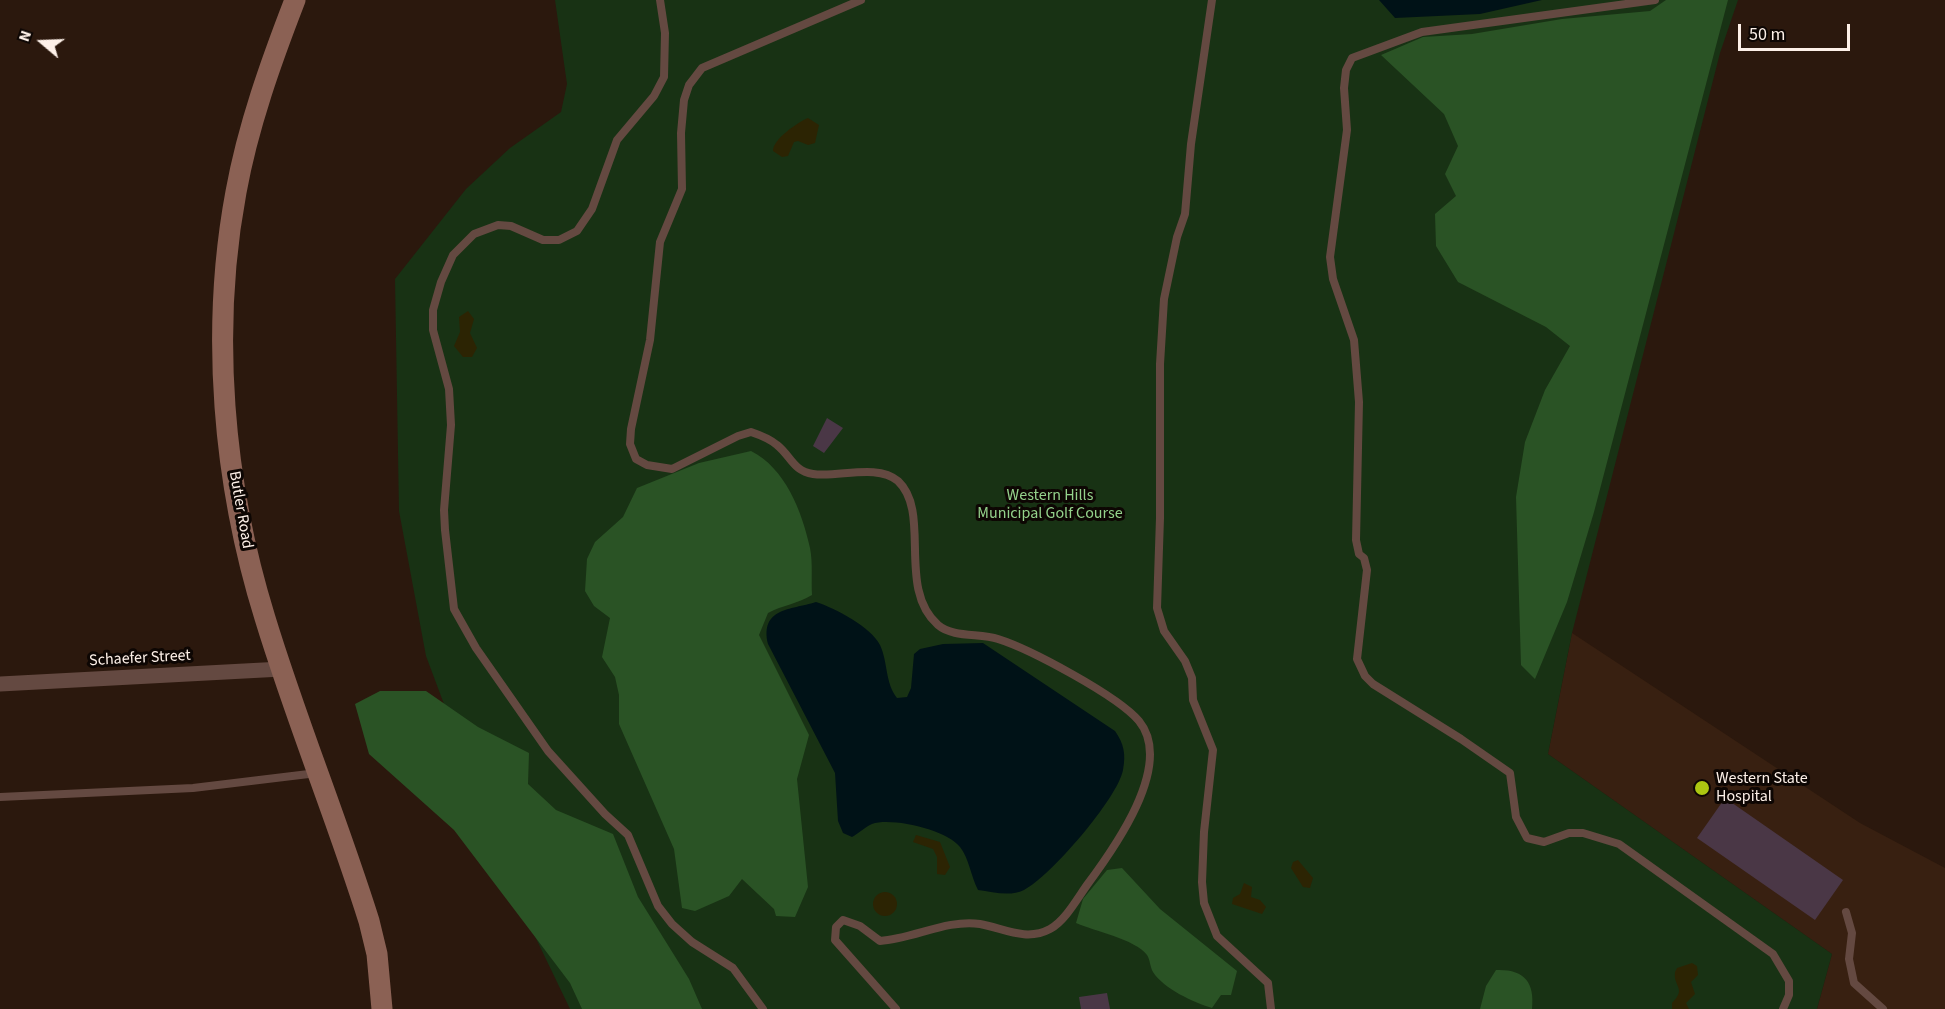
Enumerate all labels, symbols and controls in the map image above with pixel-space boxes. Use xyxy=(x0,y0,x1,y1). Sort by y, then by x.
north arrow xyxy=(12,12,72,72)
scale bar xyxy=(1741,12,1854,50)
text: 50 m xyxy=(1749,22,1785,47)
text: N xyxy=(13,28,37,45)
street label: Butler Road xyxy=(224,470,256,550)
park label: Western Hills Municipal Golf Course xyxy=(977,486,1123,524)
street label: Schaefer Street xyxy=(89,647,191,671)
place label: Western State Hospital xyxy=(1716,769,1808,807)
marker: Western State Hospital xyxy=(1693,779,1711,797)

